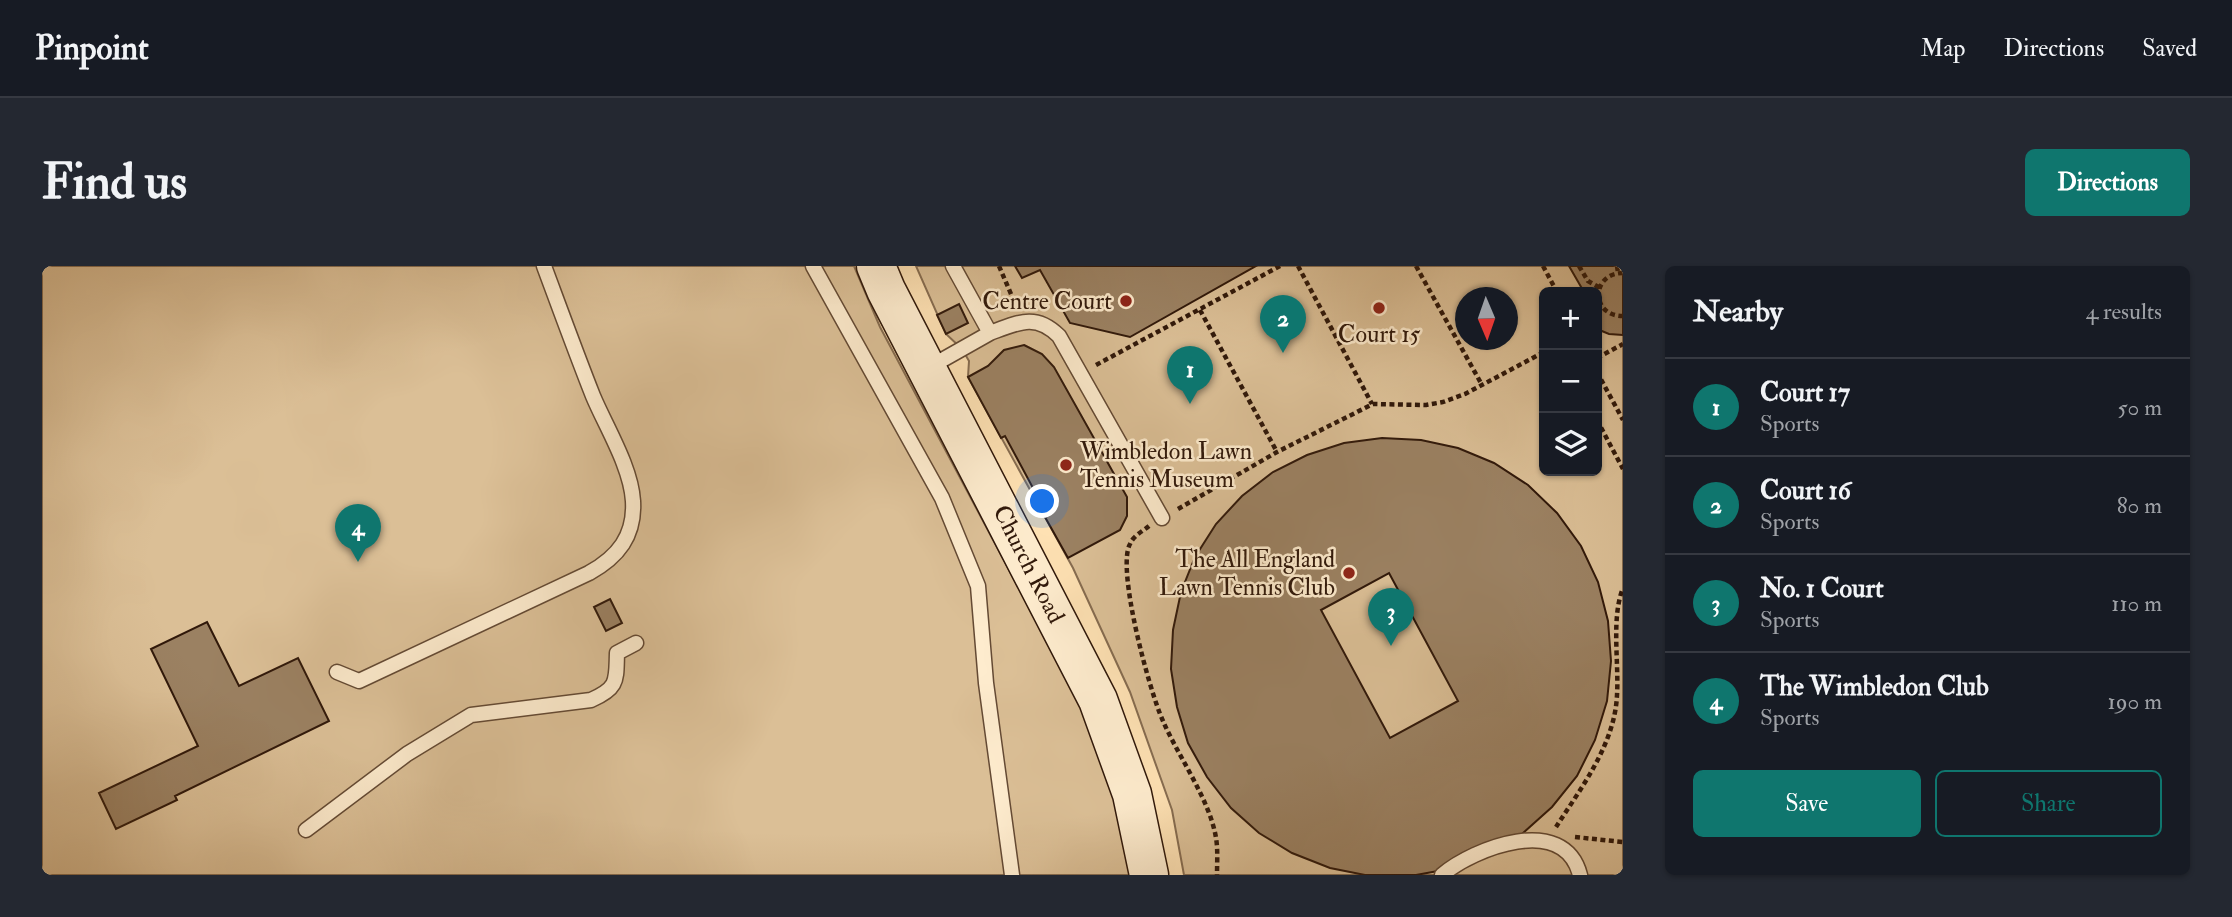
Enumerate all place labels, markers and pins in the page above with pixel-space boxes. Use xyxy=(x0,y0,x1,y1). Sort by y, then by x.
place label: Centre Court xyxy=(982,286,1112,317)
marker: Centre Court xyxy=(1118,293,1134,309)
pin: 2 xyxy=(1260,295,1306,353)
marker: Court 15 xyxy=(1371,300,1387,316)
place label: Court 15 xyxy=(1338,319,1421,350)
pin: 1 xyxy=(1167,346,1213,404)
place label: Wimbledon Lawn Tennis Museum xyxy=(1079,436,1252,495)
marker: Wimbledon Lawn Tennis Museum xyxy=(1058,457,1074,473)
pin: 4 xyxy=(335,504,381,562)
place label: The All England Lawn Tennis Club xyxy=(1159,544,1335,603)
marker: The All England Lawn Tennis Club xyxy=(1341,565,1357,581)
pin: 3 xyxy=(1368,588,1414,646)

